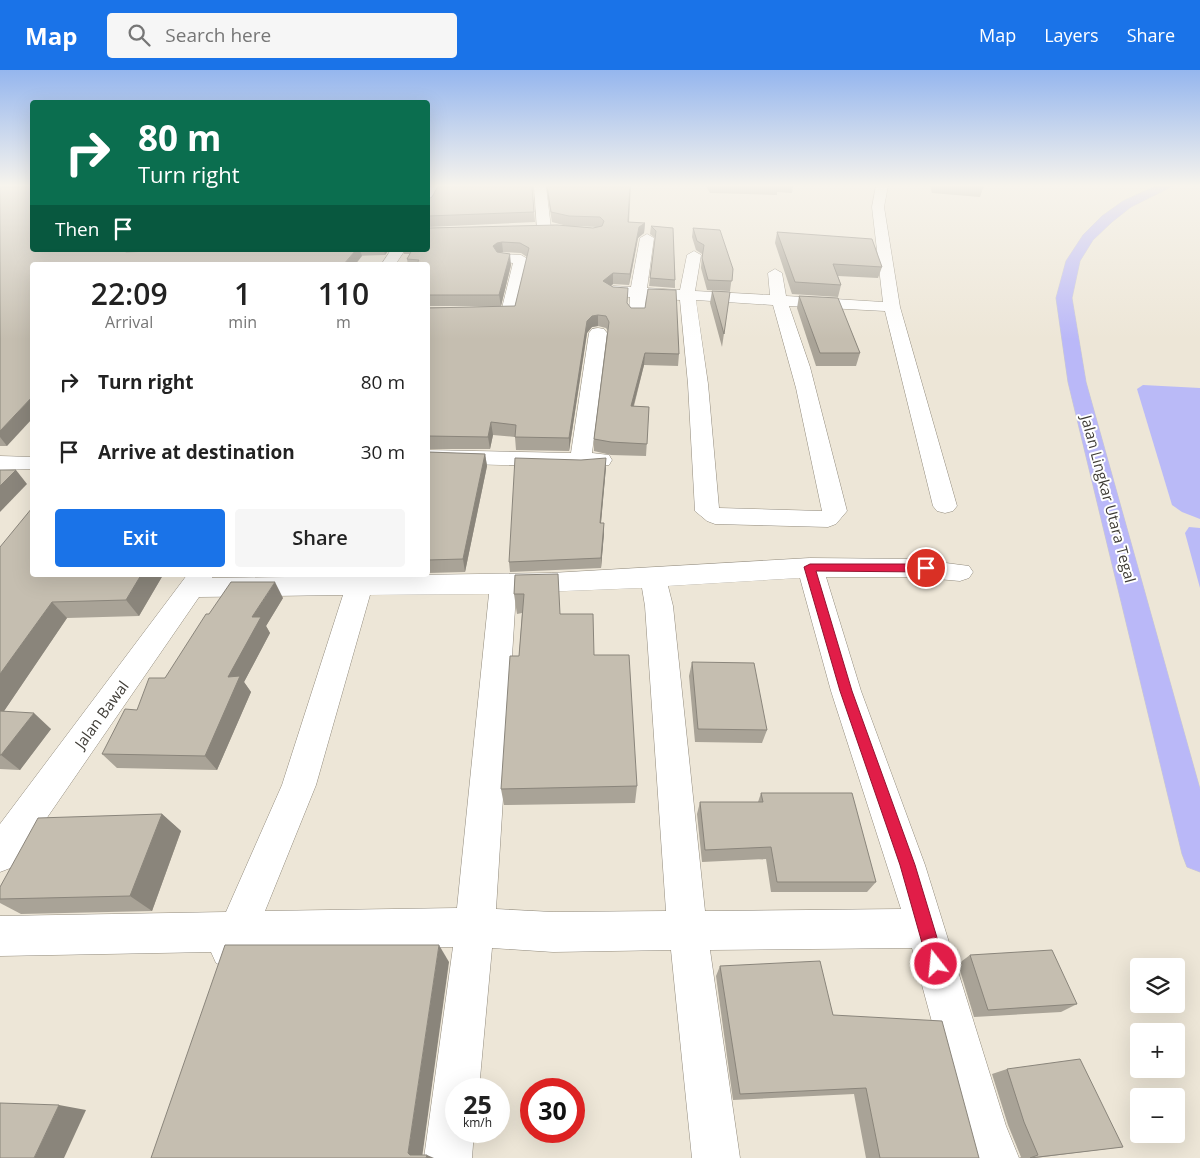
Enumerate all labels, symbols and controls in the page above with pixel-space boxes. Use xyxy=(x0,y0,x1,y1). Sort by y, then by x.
search box xyxy=(107,13,457,58)
text: Map xyxy=(25,19,77,52)
icon: search xyxy=(125,21,153,49)
text: Search here xyxy=(165,22,271,48)
text: Map xyxy=(979,23,1016,47)
text: Layers xyxy=(1044,23,1099,47)
text: Share xyxy=(1127,23,1175,47)
text: 80 m xyxy=(138,114,221,161)
icon: right xyxy=(55,120,120,185)
text: Turn right xyxy=(138,159,240,189)
icon: arrive xyxy=(109,215,137,243)
text: Then xyxy=(55,216,99,242)
text: 22:09 xyxy=(91,273,168,314)
text: 1 xyxy=(234,273,251,314)
text: 110 xyxy=(318,273,369,314)
text: Arrival xyxy=(105,311,153,333)
text: min xyxy=(228,311,257,333)
text: m xyxy=(336,311,351,333)
icon: right xyxy=(55,368,83,396)
text: Turn right xyxy=(98,369,193,395)
text: 80 m xyxy=(361,369,405,395)
street label: Jalan Lingkar Utara Tegal xyxy=(1076,411,1141,585)
icon: arrive xyxy=(55,438,83,466)
text: Arrive at destination xyxy=(98,439,295,465)
text: 30 m xyxy=(361,439,405,465)
button: Exit xyxy=(55,509,225,567)
button: Share xyxy=(235,509,405,567)
pin xyxy=(905,547,947,589)
icon: arrive xyxy=(912,554,940,582)
street label: Jalan Bawal xyxy=(69,676,133,754)
position arrow xyxy=(909,937,961,989)
map controls xyxy=(1130,958,1185,1143)
button: layers xyxy=(1130,958,1185,1013)
button: + xyxy=(1130,1023,1185,1078)
speed limit sign: 30 xyxy=(520,1078,585,1143)
text: 25 xyxy=(463,1087,492,1121)
button: − xyxy=(1130,1088,1185,1143)
text: km/h xyxy=(463,1114,492,1131)

